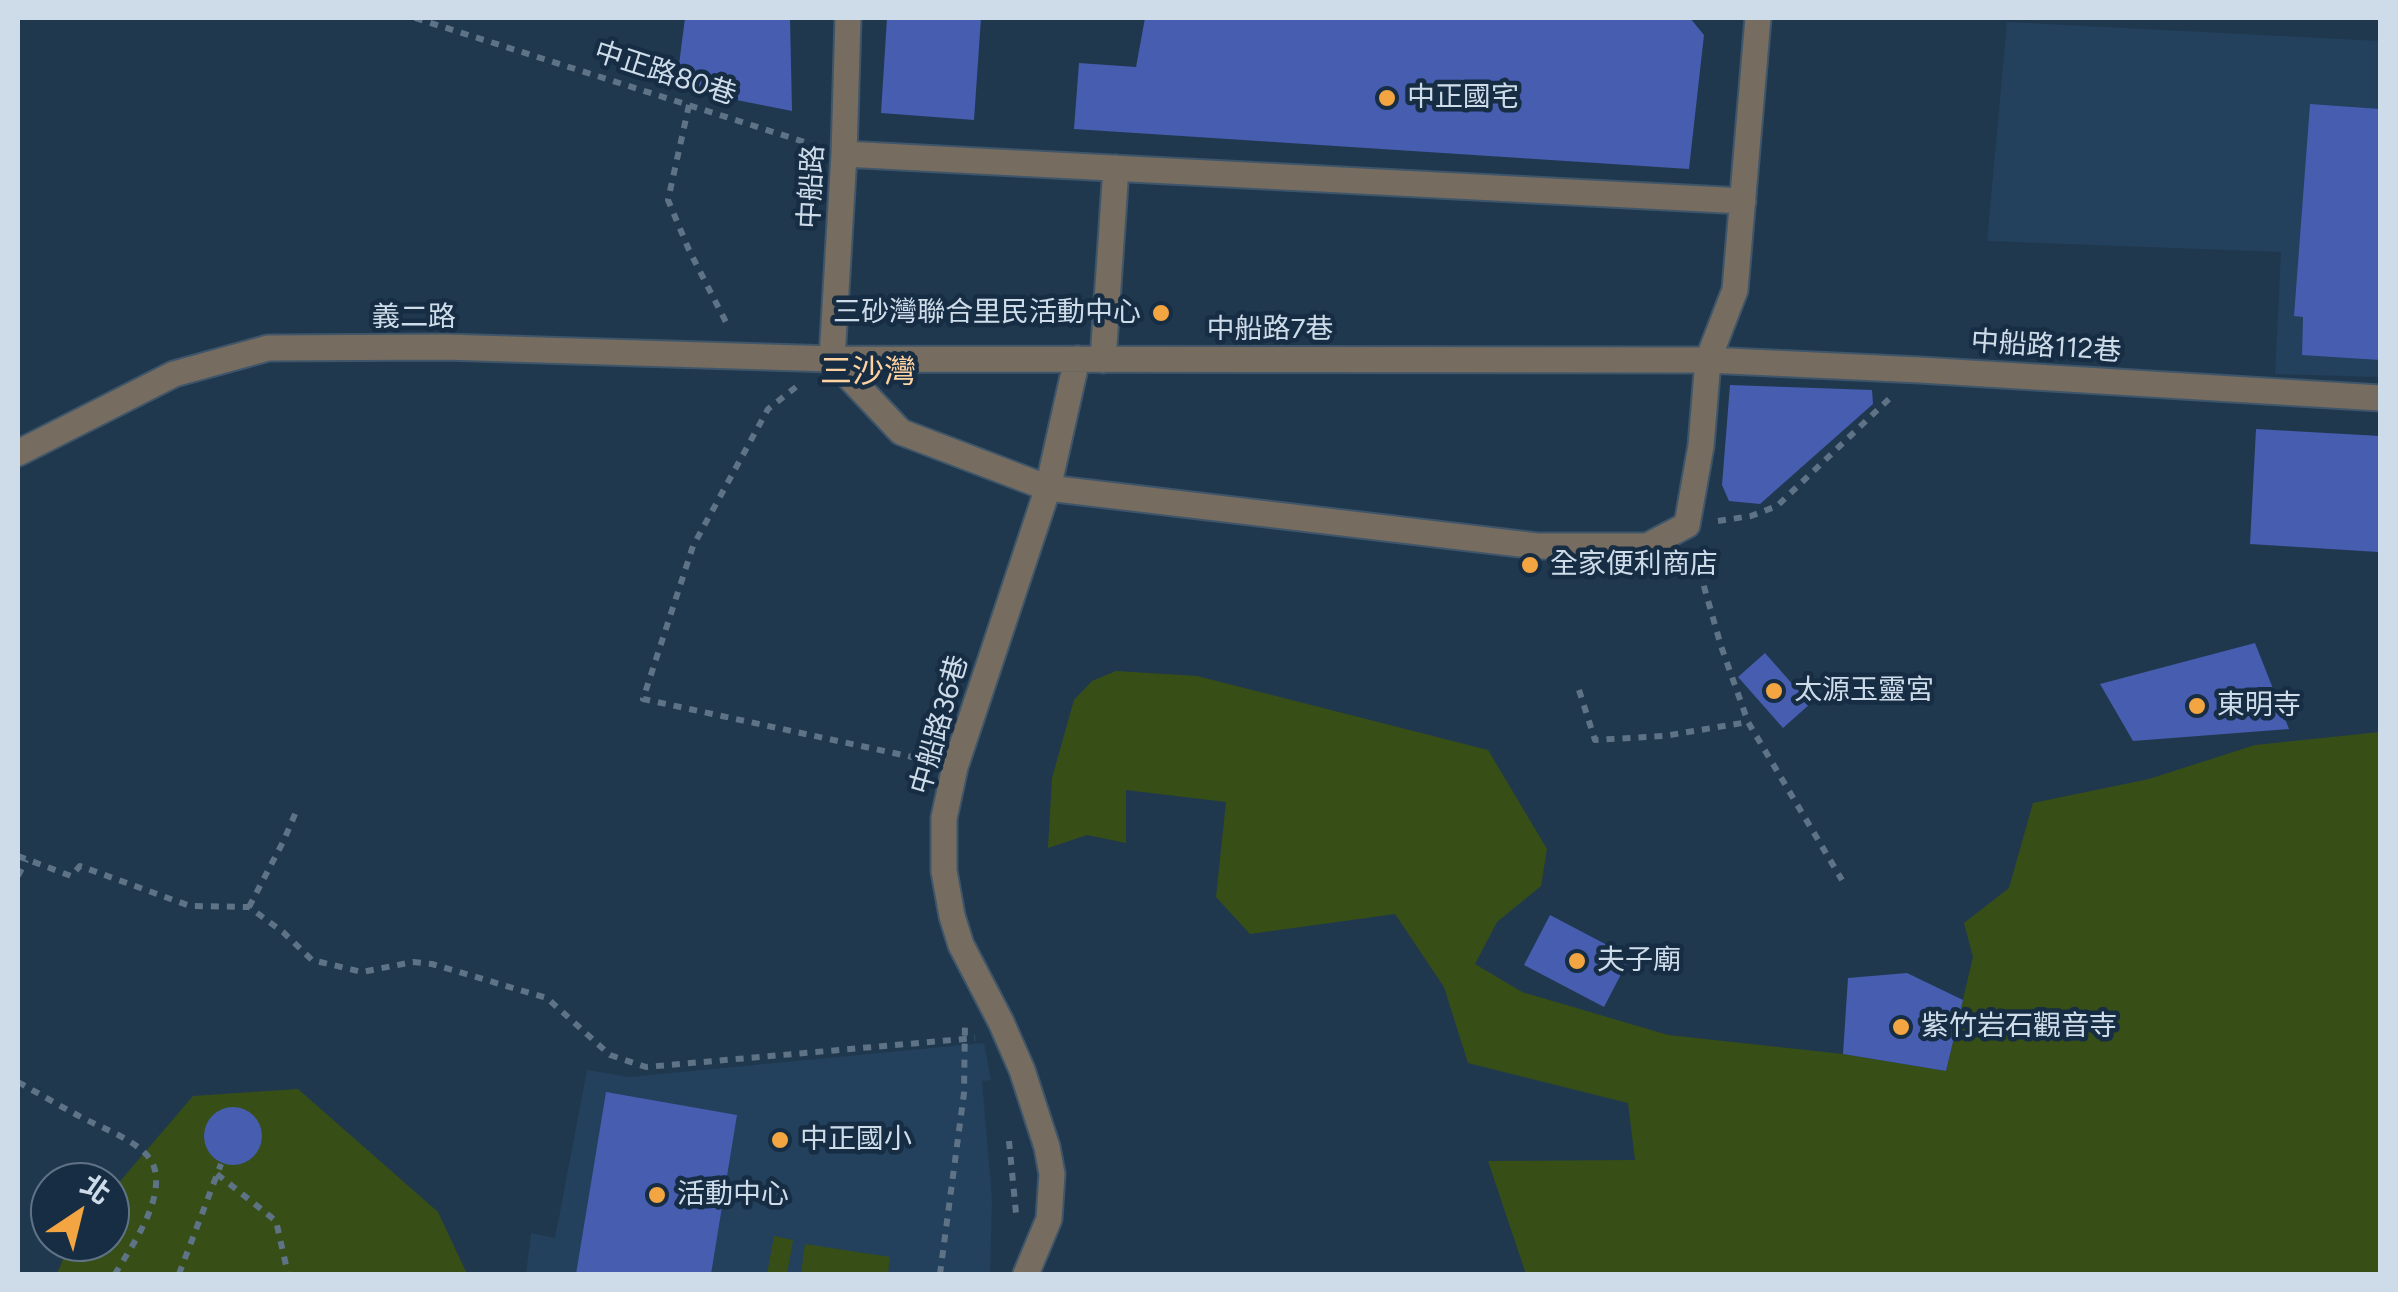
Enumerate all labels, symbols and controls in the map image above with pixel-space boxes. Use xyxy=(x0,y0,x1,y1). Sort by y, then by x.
street label: 中正路80巷 xyxy=(590,35,740,113)
place label: 中正國宅 xyxy=(1407,81,1519,115)
marker: 中正國宅 xyxy=(1376,87,1398,109)
street label: 中船路 xyxy=(793,144,831,230)
place label: 三砂灣聯合里民活動中心 xyxy=(833,296,1141,330)
street label: 義二路 xyxy=(372,301,456,335)
marker: 三砂灣聯合里民活動中心 xyxy=(1150,302,1172,324)
street label: 中船路7巷 xyxy=(1206,313,1334,347)
street label: 中船路112巷 xyxy=(1970,325,2122,369)
district label: 三沙灣 xyxy=(820,354,916,392)
place label: 全家便利商店 xyxy=(1550,548,1718,582)
marker: 全家便利商店 xyxy=(1519,554,1541,576)
street label: 中船路36巷 xyxy=(904,652,976,798)
place label: 太源玉靈宮 xyxy=(1794,674,1934,708)
marker: 太源玉靈宮 xyxy=(1763,680,1785,702)
place label: 東明寺 xyxy=(2217,689,2301,723)
marker: 東明寺 xyxy=(2186,695,2208,717)
place label: 夫子廟 xyxy=(1597,944,1681,978)
marker: 夫子廟 xyxy=(1566,950,1588,972)
place label: 紫竹岩石觀音寺 xyxy=(1921,1010,2117,1044)
marker: 紫竹岩石觀音寺 xyxy=(1890,1016,1912,1038)
place label: 中正國小 xyxy=(800,1123,912,1157)
marker: 中正國小 xyxy=(769,1129,791,1151)
north arrow xyxy=(30,1162,130,1262)
text: 北 xyxy=(75,1167,117,1211)
place label: 活動中心 xyxy=(677,1178,789,1212)
marker: 活動中心 xyxy=(646,1184,668,1206)

